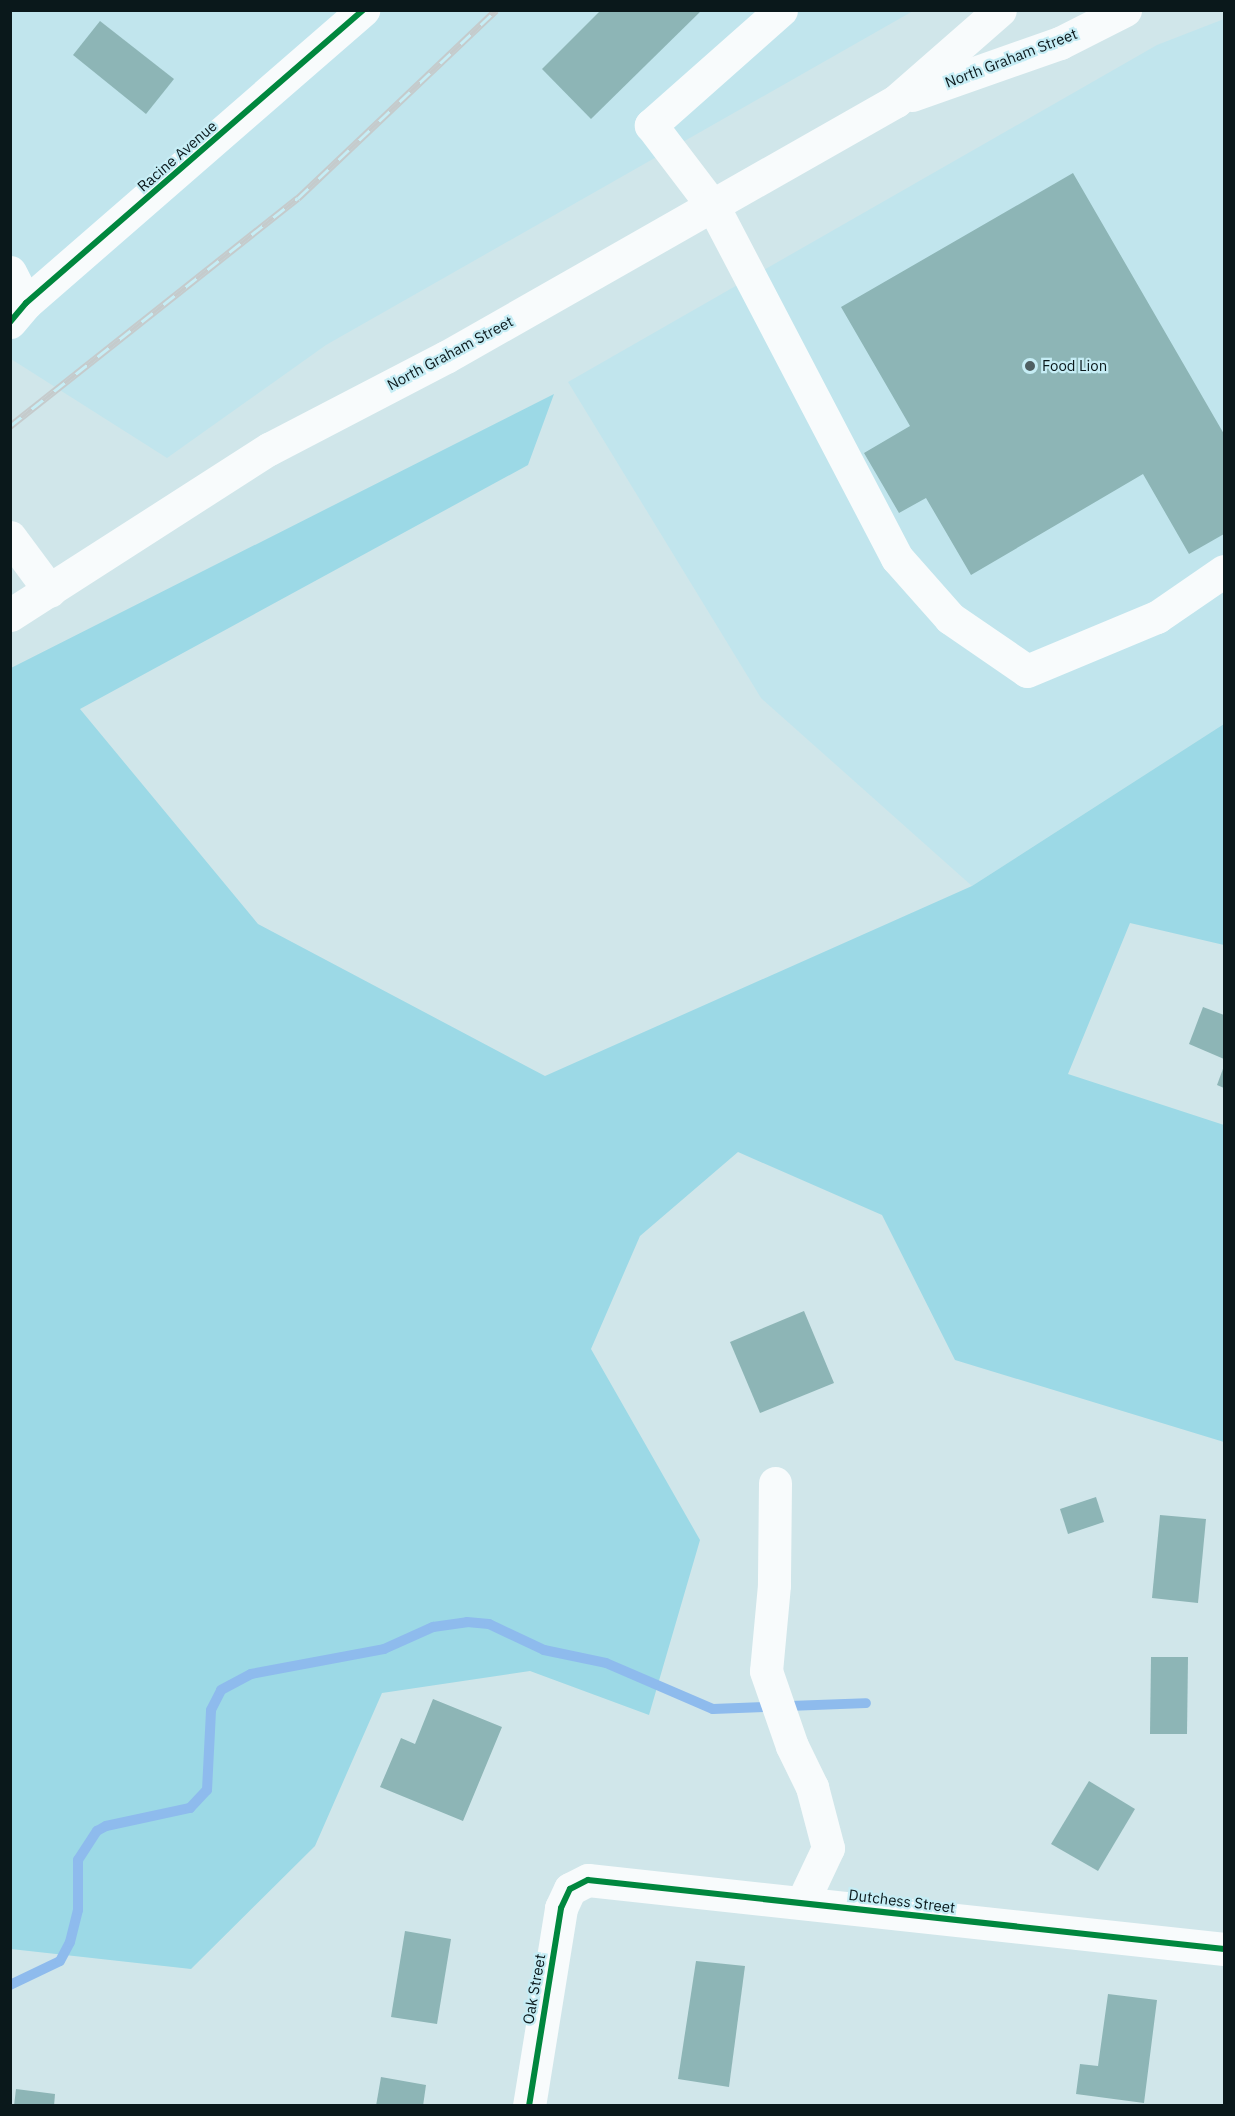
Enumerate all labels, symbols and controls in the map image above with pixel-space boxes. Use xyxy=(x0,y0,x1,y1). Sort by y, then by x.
street label: North Graham Street xyxy=(942,24,1080,92)
street label: Racine Avenue xyxy=(134,117,220,195)
street label: North Graham Street xyxy=(384,312,516,394)
place label: Food Lion xyxy=(1042,357,1107,375)
marker: Food Lion xyxy=(1023,359,1037,373)
street label: Dutchess Street xyxy=(848,1886,956,1916)
street label: Oak Street xyxy=(519,1952,549,2026)

